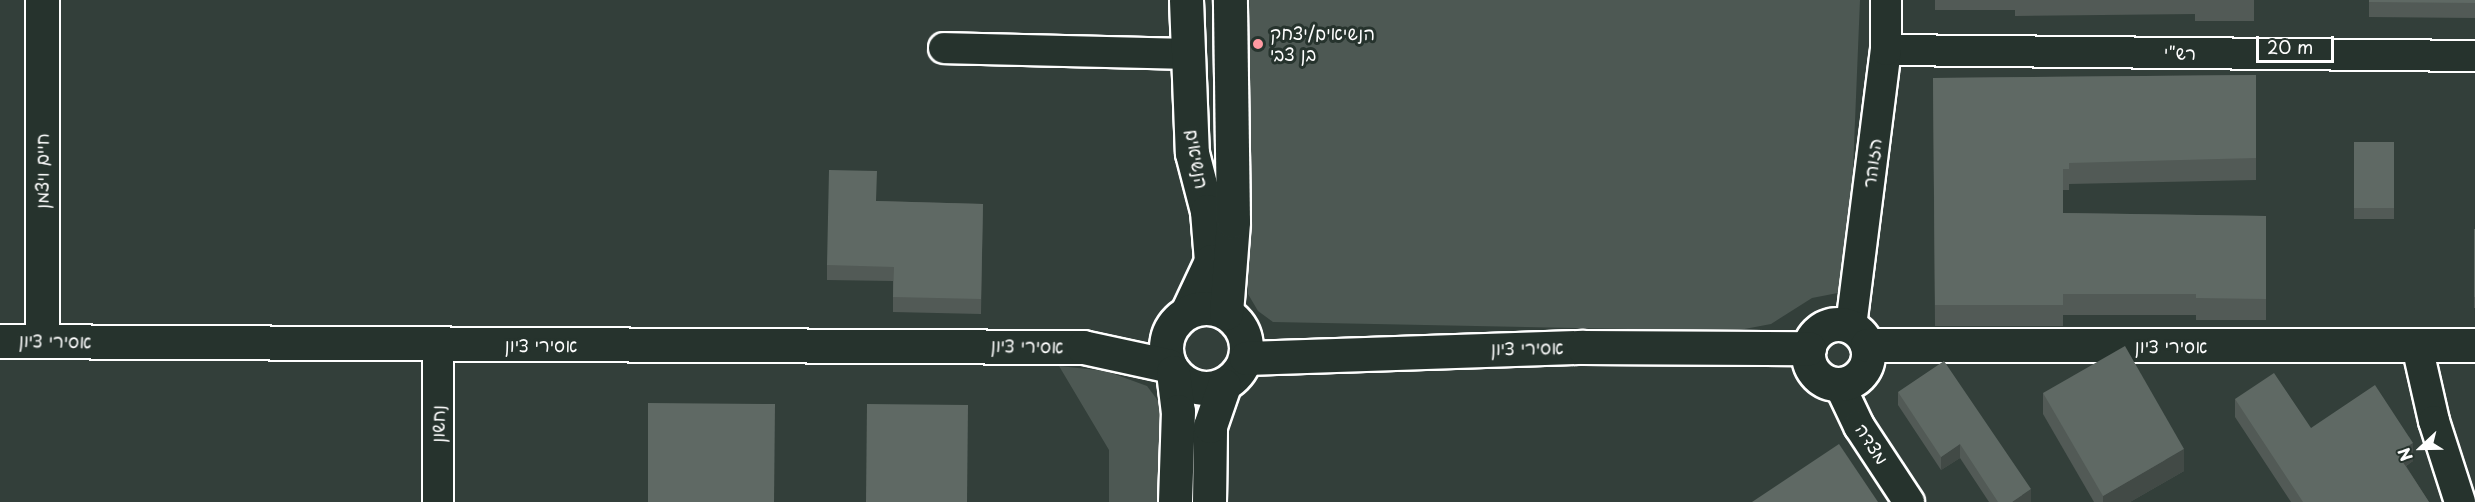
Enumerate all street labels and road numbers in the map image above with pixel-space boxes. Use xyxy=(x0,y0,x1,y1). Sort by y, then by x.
street label: רש"י xyxy=(2164,42,2196,64)
street label: הנשיאים xyxy=(1181,128,1213,190)
street label: חיים ויצמן xyxy=(31,133,53,209)
street label: הזוהר xyxy=(1858,137,1886,189)
street label: אסירי ציון xyxy=(18,330,92,352)
street label: אסירי ציון xyxy=(505,334,577,356)
street label: אסירי ציון xyxy=(990,335,1064,357)
street label: אסירי ציון xyxy=(2135,335,2207,357)
street label: אסירי ציון xyxy=(1490,337,1564,359)
street label: נחשון xyxy=(427,405,449,443)
street label: מצדה xyxy=(1851,419,1893,469)

